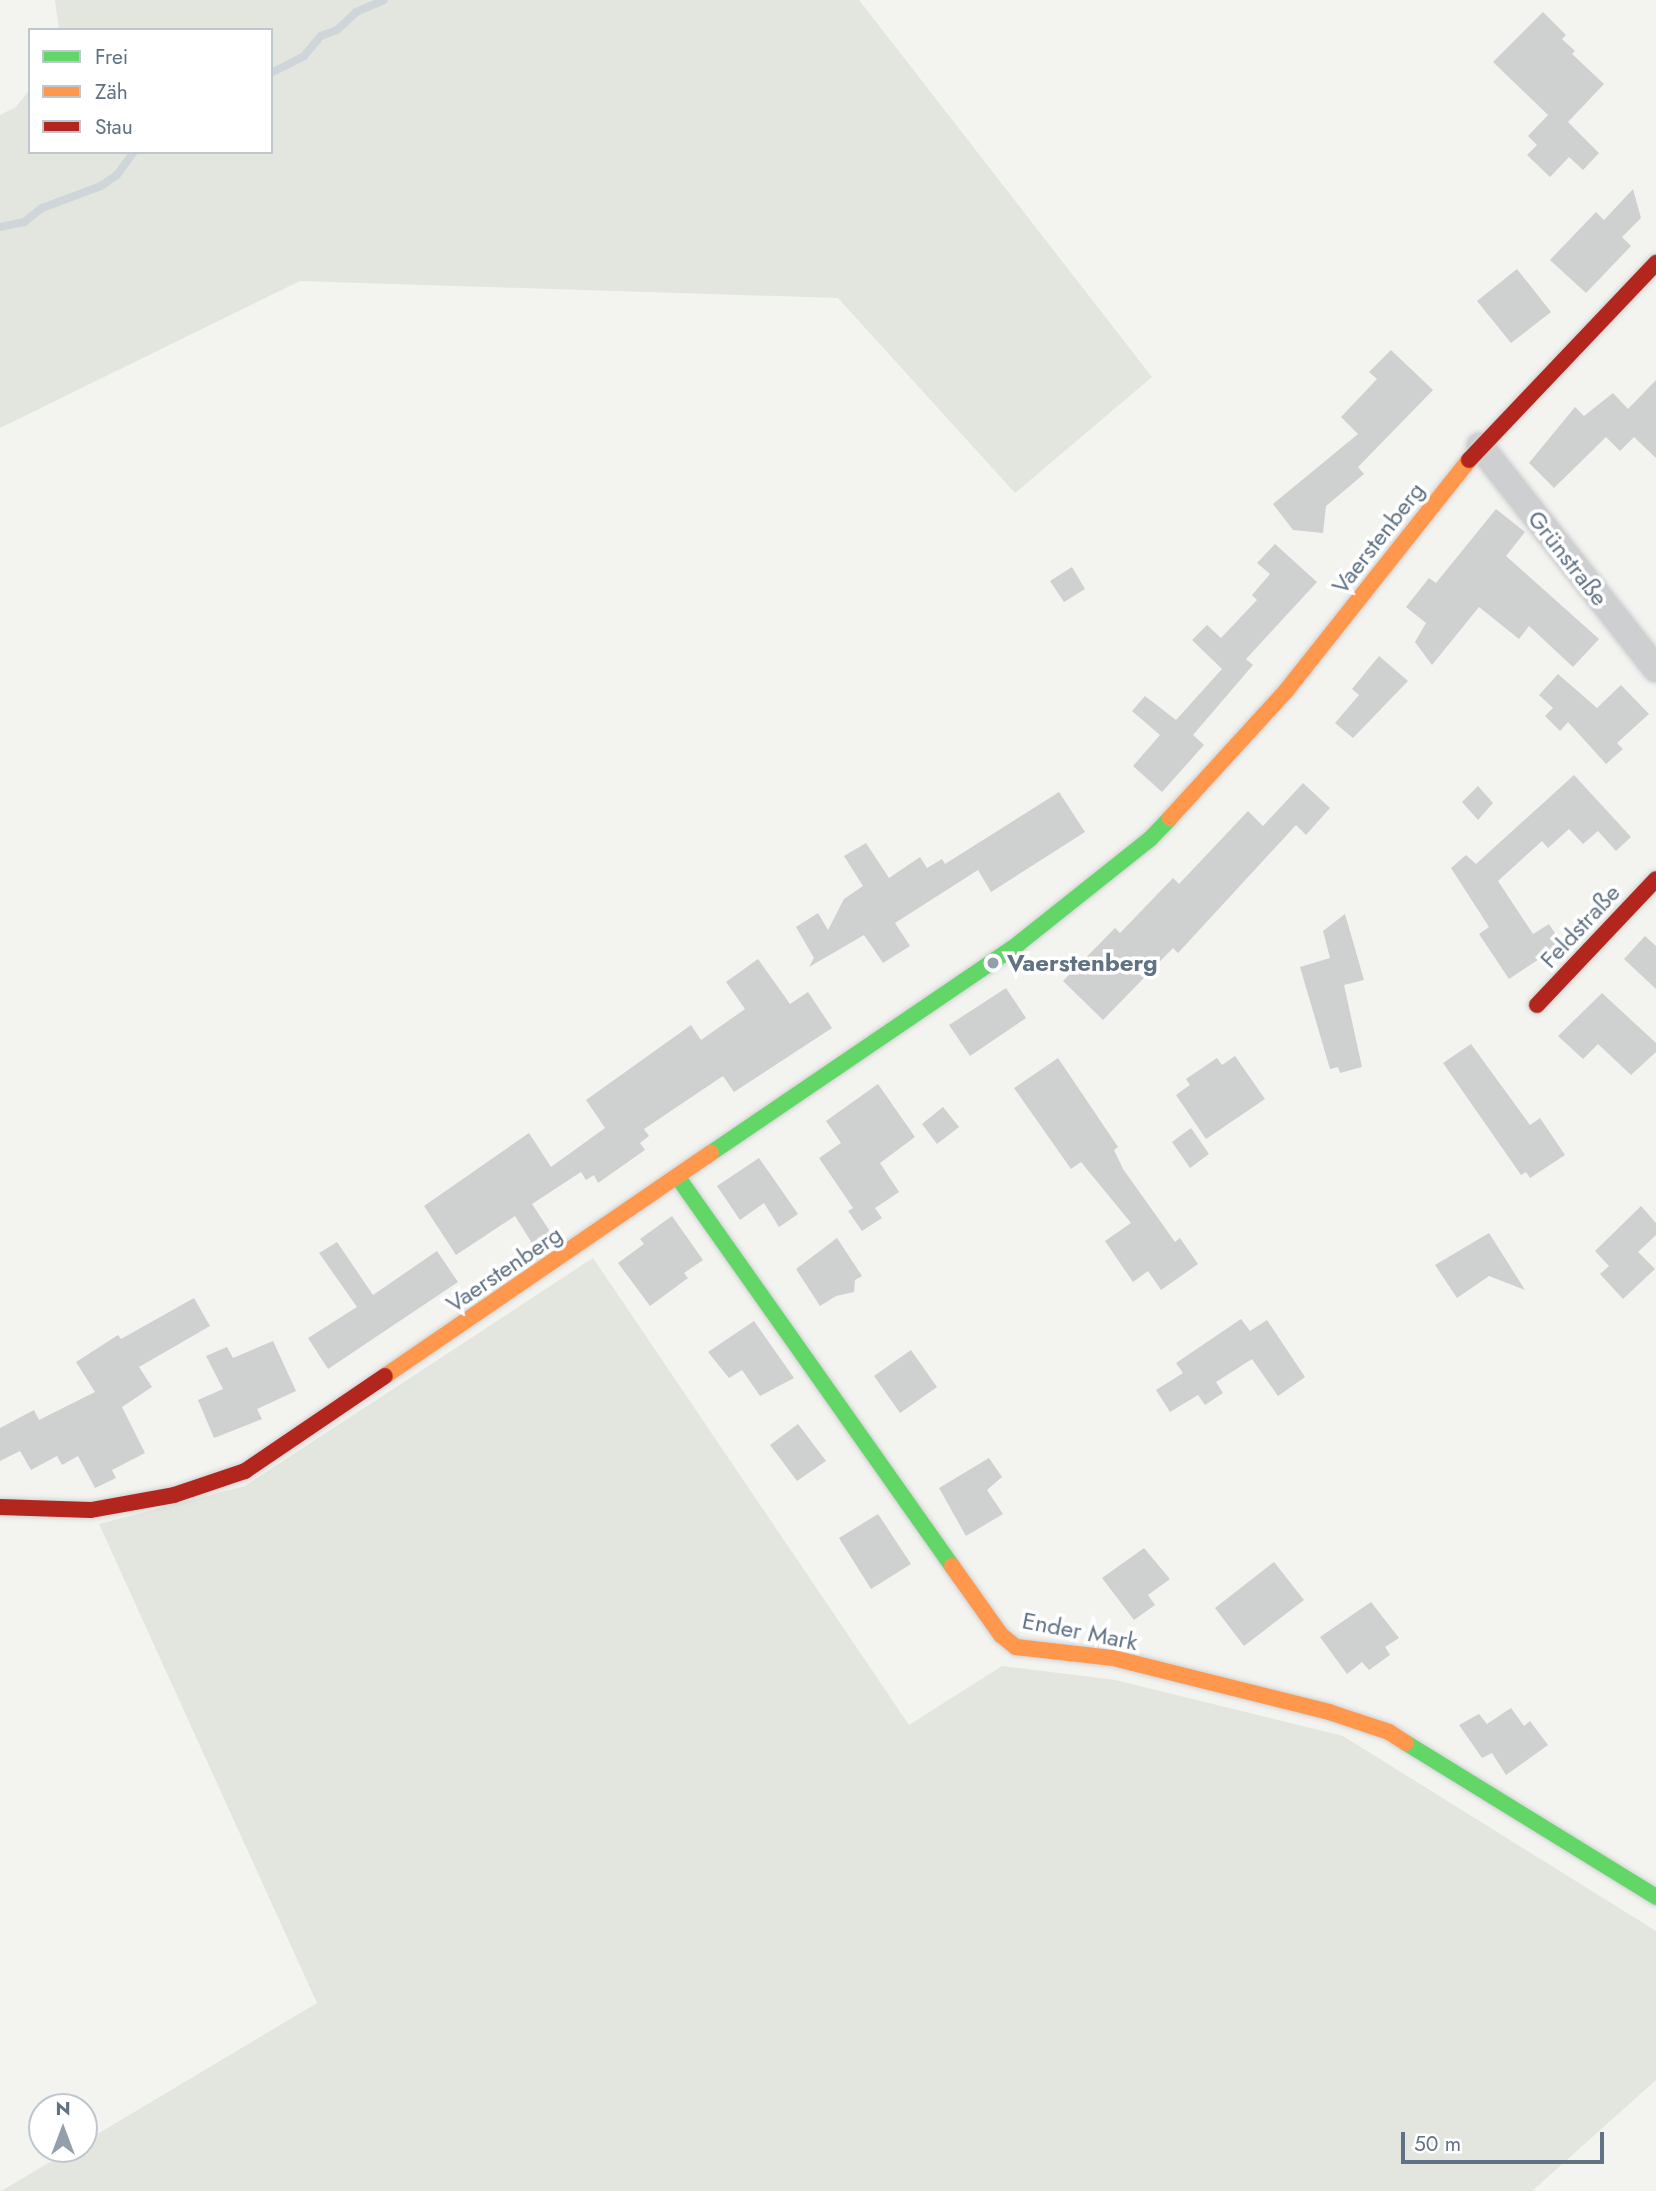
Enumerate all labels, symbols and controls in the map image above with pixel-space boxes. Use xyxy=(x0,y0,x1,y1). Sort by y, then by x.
legend xyxy=(28,28,273,154)
text: Frei xyxy=(95,42,128,72)
text: Zäh xyxy=(95,77,128,107)
text: Stau xyxy=(95,112,133,142)
street label: Vaerstenberg xyxy=(1326,477,1430,599)
street label: Grünstraße xyxy=(1522,505,1614,611)
street label: Feldstraße xyxy=(1534,878,1626,974)
place label: Vaerstenberg xyxy=(1007,949,1158,977)
marker: Vaerstenberg xyxy=(985,955,1001,971)
street label: Vaerstenberg xyxy=(441,1220,567,1318)
street label: Ender Mark xyxy=(1020,1606,1140,1656)
north arrow xyxy=(28,2093,98,2163)
text: N xyxy=(55,2095,71,2122)
scale bar xyxy=(1404,2118,1607,2162)
text: 50 m xyxy=(1414,2129,1461,2159)

